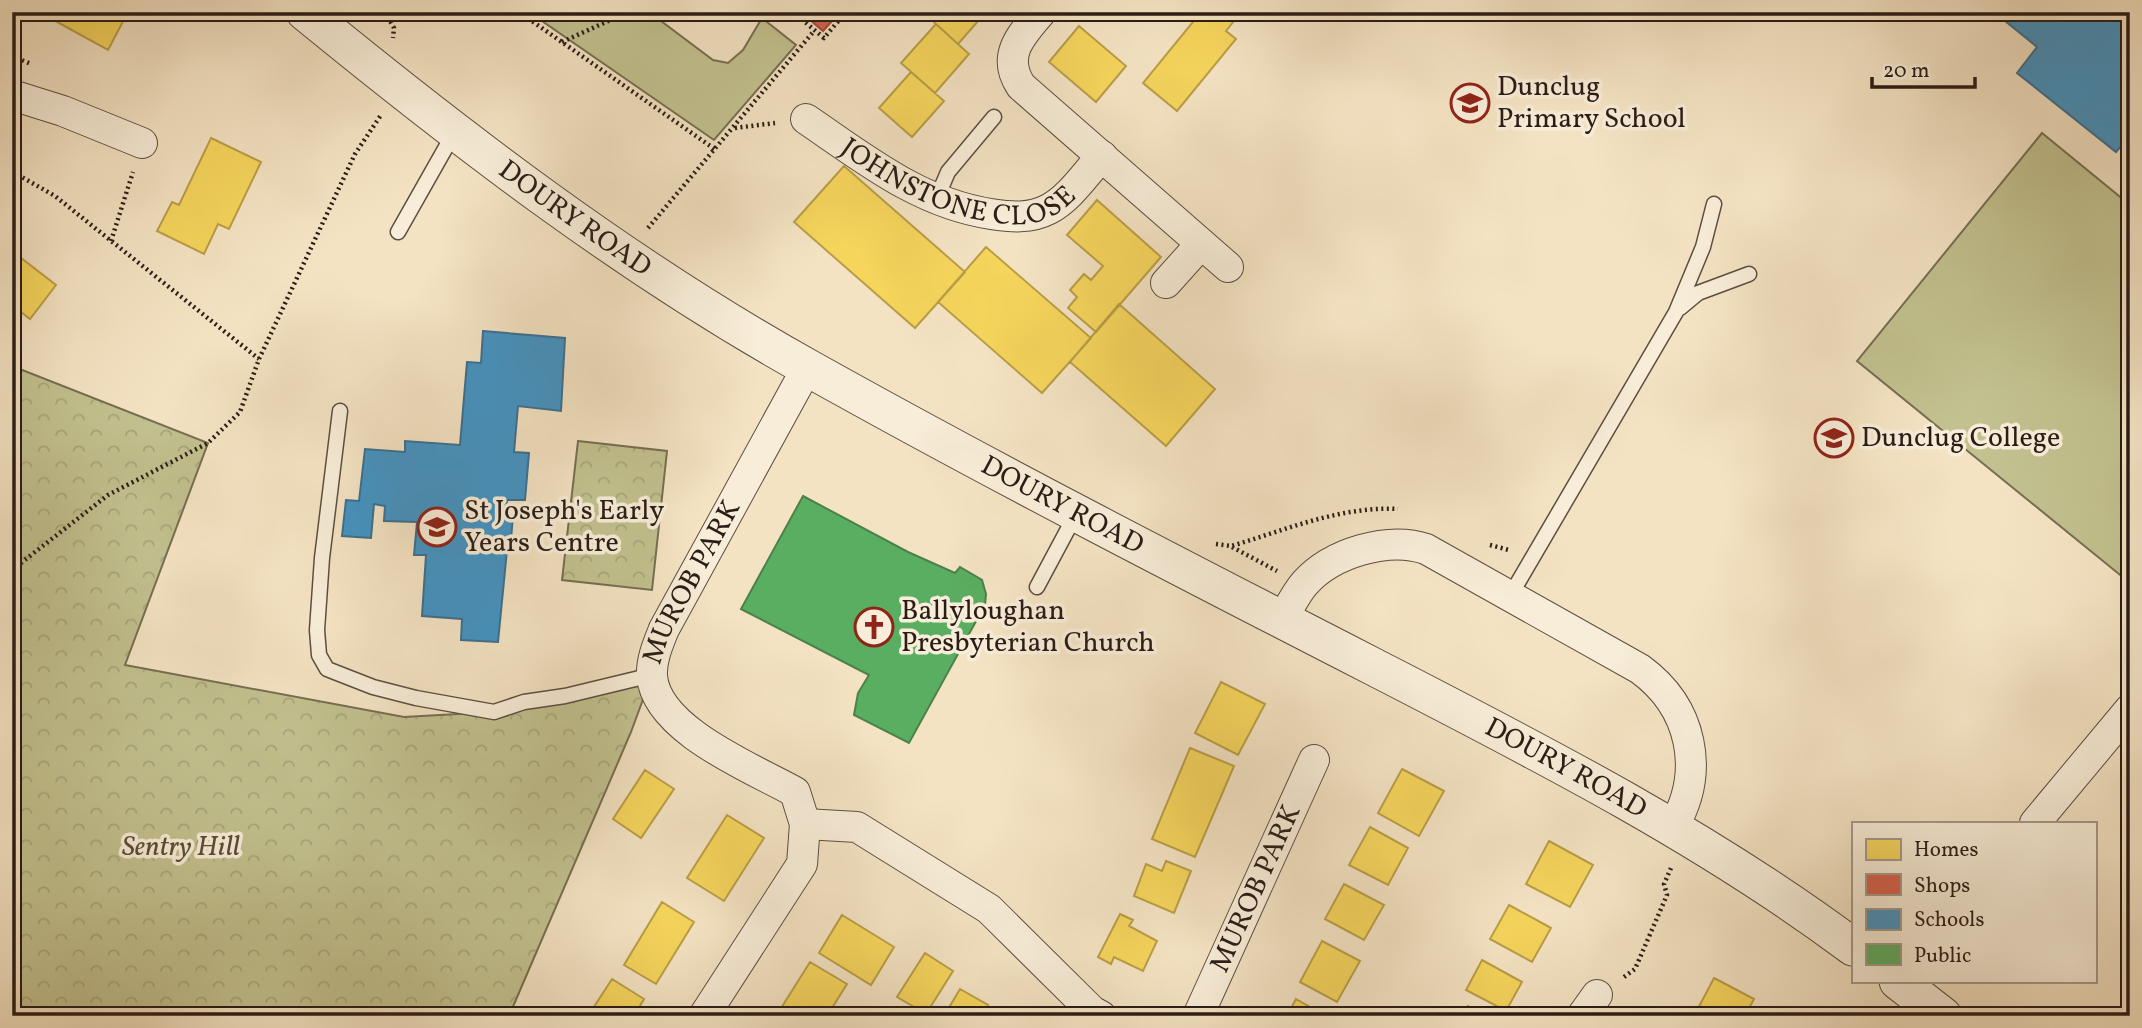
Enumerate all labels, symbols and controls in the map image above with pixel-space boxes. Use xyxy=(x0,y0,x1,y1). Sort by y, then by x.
scale bar xyxy=(1872,46,1976,90)
text: 20 m xyxy=(1883,57,1929,86)
place label: Dunclug Primary School xyxy=(1497,68,1686,139)
school or university icon: Dunclug Primary School xyxy=(1449,82,1491,124)
street label: JOHNSTONE CLOSE xyxy=(833,129,1085,236)
street label: DOURY ROAD xyxy=(490,151,659,286)
school or university icon: Dunclug College xyxy=(1813,417,1855,459)
place label: Dunclug College xyxy=(1861,419,2060,458)
street label: DOURY ROAD xyxy=(974,446,1151,564)
place label: St Joseph's Early Years Centre xyxy=(464,492,664,563)
street label: MUROB PARK xyxy=(633,493,750,669)
school or university icon: St Joseph's Early Years Centre xyxy=(416,506,458,548)
place label: Ballyloughan Presbyterian Church xyxy=(901,592,1155,663)
church icon: Ballyloughan Presbyterian Church xyxy=(853,606,895,648)
street label: DOURY ROAD xyxy=(1478,708,1654,828)
street label: MUROB PARK xyxy=(1201,798,1311,979)
legend xyxy=(1852,822,2096,982)
park label: Sentry Hill xyxy=(122,828,240,867)
text: Homes xyxy=(1914,836,1979,865)
text: Shops xyxy=(1914,872,1970,901)
text: Schools xyxy=(1914,906,1984,935)
text: Public xyxy=(1914,942,1971,971)

